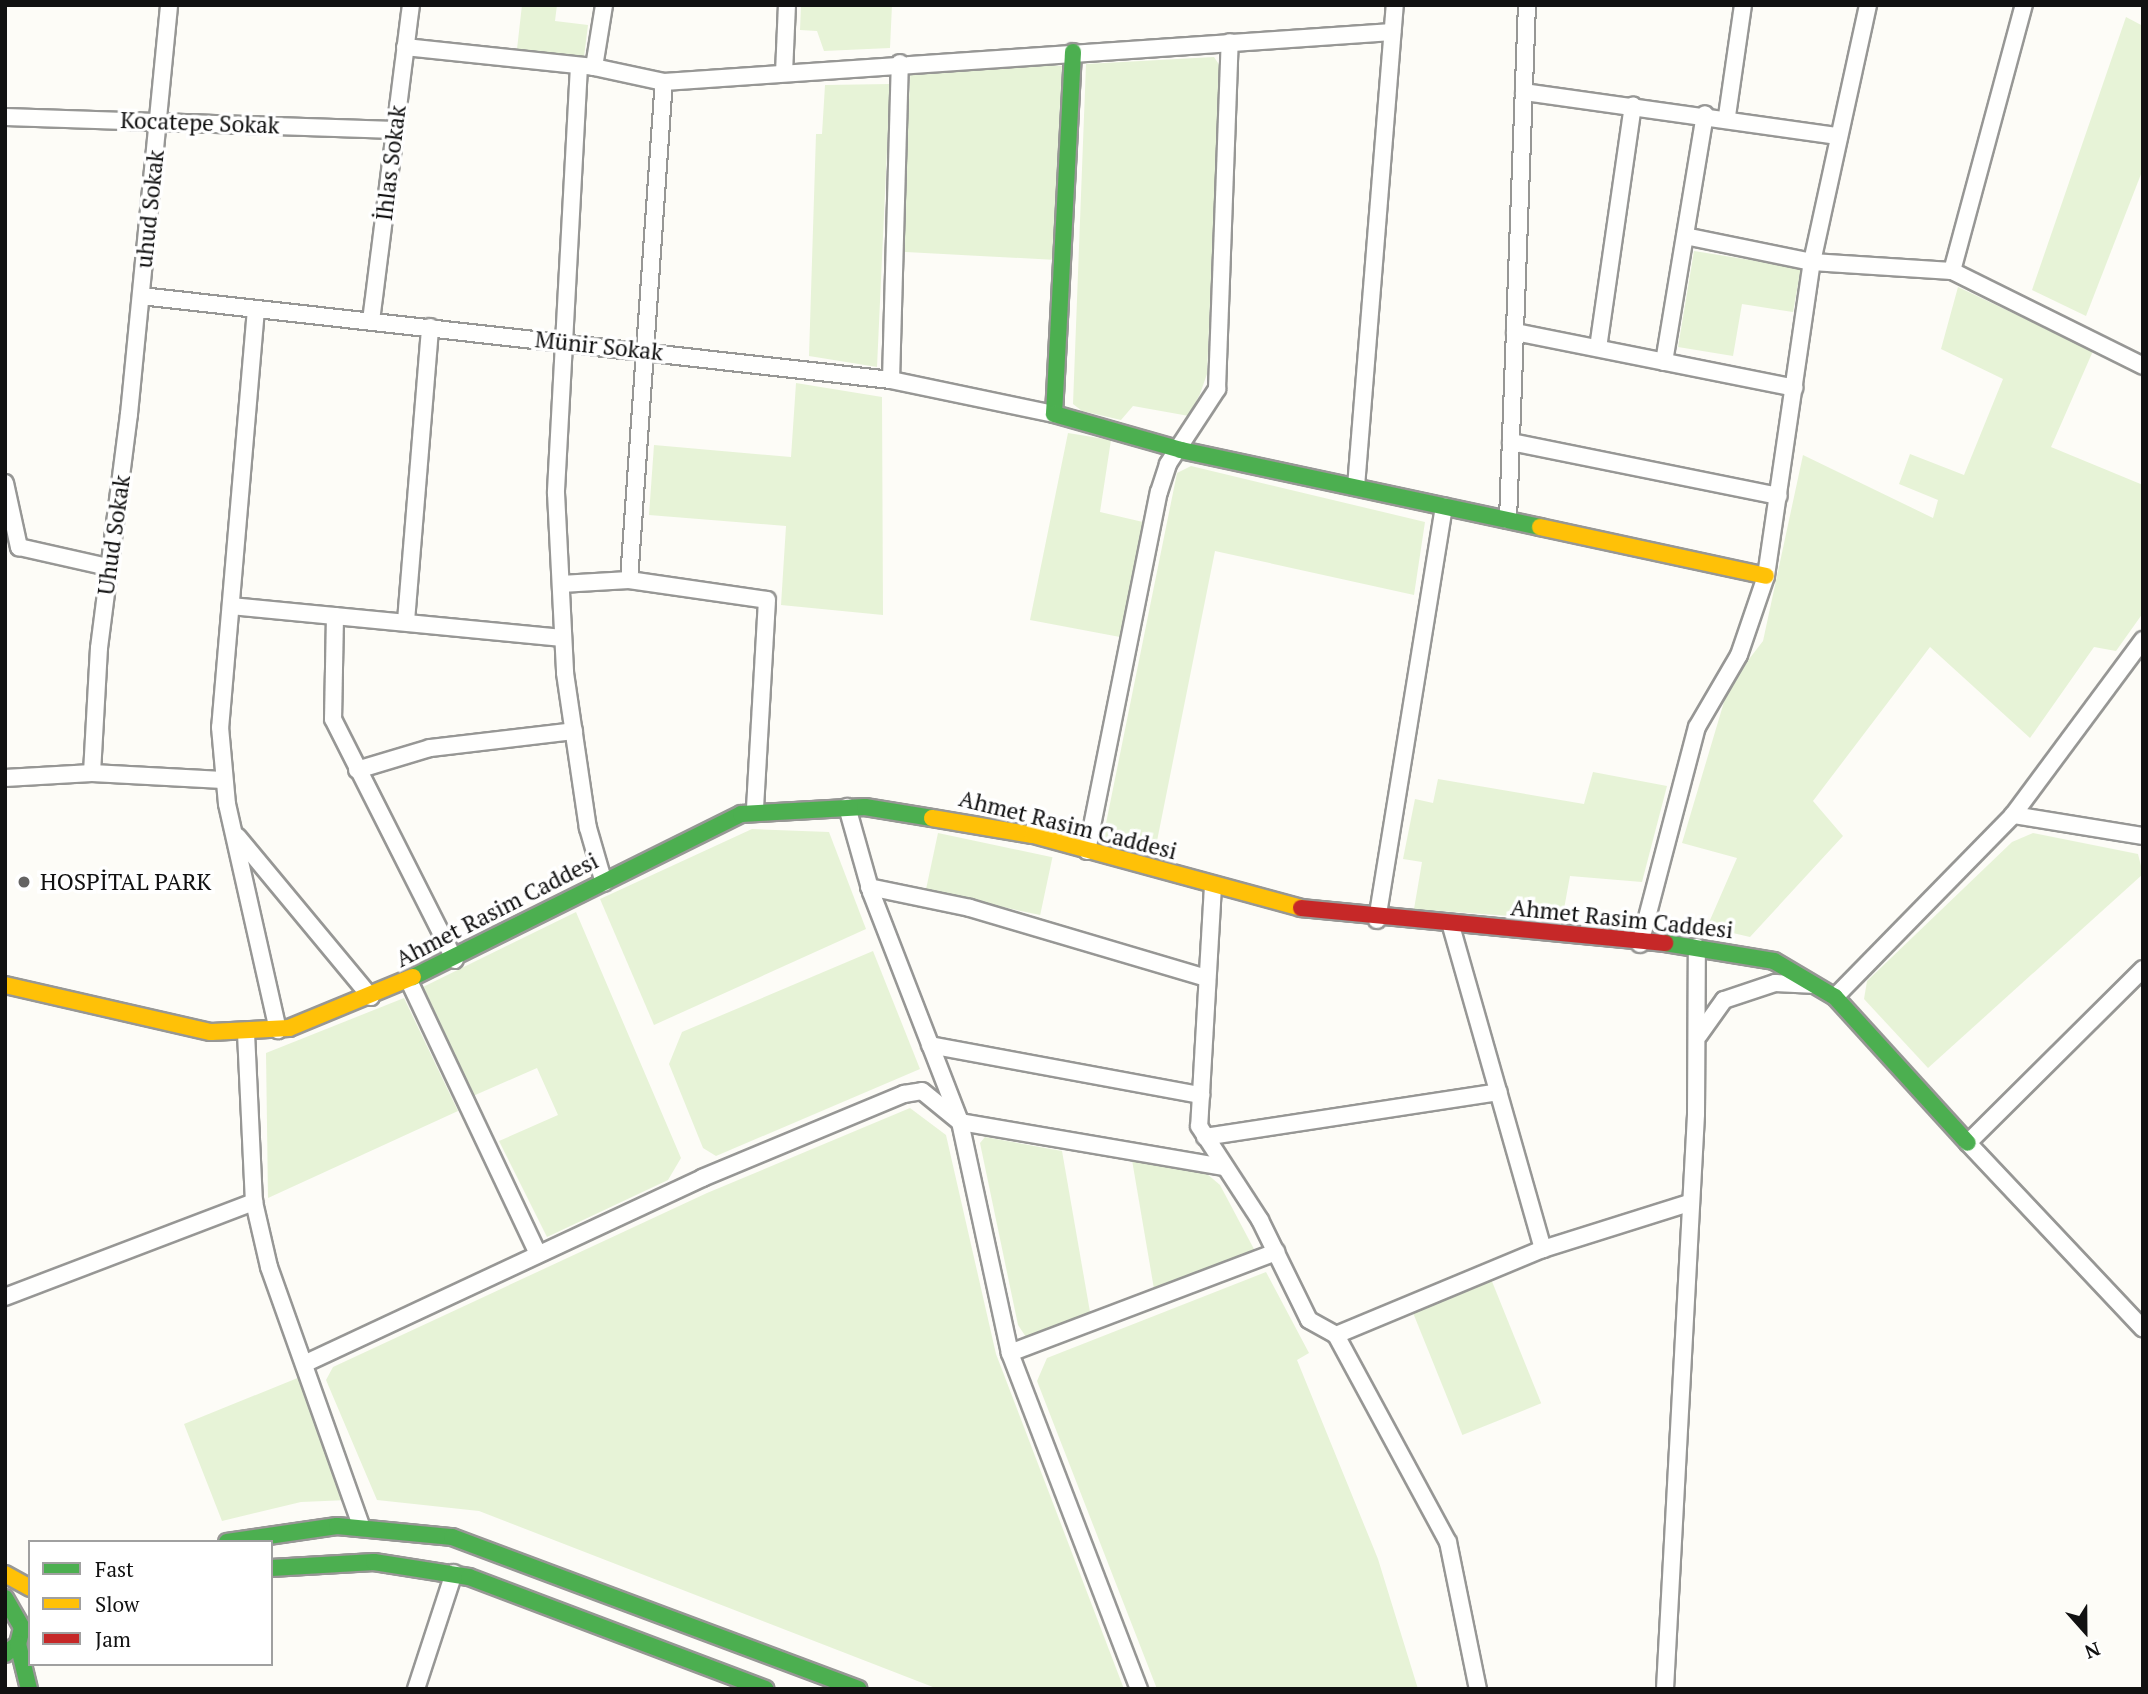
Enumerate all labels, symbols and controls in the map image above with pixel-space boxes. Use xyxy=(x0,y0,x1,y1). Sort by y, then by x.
street label: İhlas Sokak xyxy=(370,104,412,222)
street label: Kocatepe Sokak xyxy=(120,106,280,140)
street label: uhud Sokak xyxy=(130,149,170,269)
street label: Münir Sokak xyxy=(534,326,664,366)
street label: Uhud Sokak xyxy=(92,473,136,597)
street label: Ahmet Rasim Caddesi xyxy=(956,785,1180,865)
street label: Ahmet Rasim Caddesi xyxy=(391,847,603,973)
place label: HOSPİTAL PARK xyxy=(40,868,211,896)
marker: HOSPİTAL PARK xyxy=(14,872,34,892)
street label: Ahmet Rasim Caddesi xyxy=(1509,894,1735,944)
legend xyxy=(28,1540,273,1666)
text: Fast xyxy=(95,1555,134,1583)
text: Slow xyxy=(95,1590,139,1618)
north arrow xyxy=(2050,1596,2120,1666)
text: Jam xyxy=(95,1625,131,1653)
text: N xyxy=(2082,1637,2104,1665)

